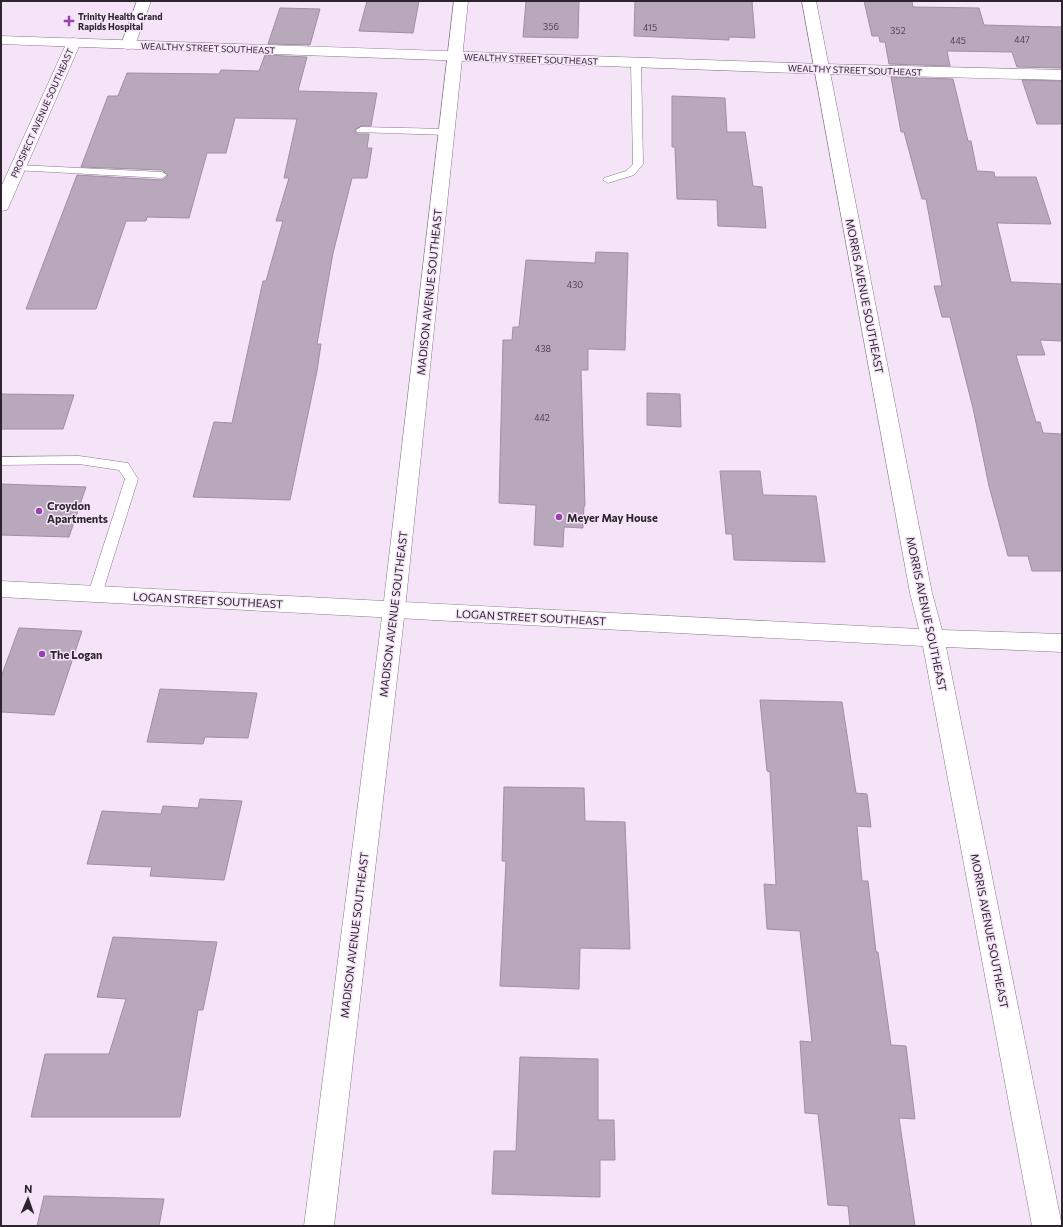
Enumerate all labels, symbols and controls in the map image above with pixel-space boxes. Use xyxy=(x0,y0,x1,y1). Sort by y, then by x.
place label: Trinity Health Grand Rapids Hospital xyxy=(78,11,162,32)
marker: Trinity Health Grand Rapids Hospital xyxy=(63,15,75,27)
house number: 356 xyxy=(543,21,559,32)
house number: 415 xyxy=(643,22,657,33)
house number: 352 xyxy=(890,25,906,36)
house number: 447 xyxy=(1014,34,1030,45)
house number: 445 xyxy=(950,35,966,46)
street label: WEALTHY STREET SOUTHEAST xyxy=(141,40,276,56)
street label: PROSPECT AVENUE SOUTHEAST xyxy=(8,46,76,179)
street label: WEALTHY STREET SOUTHEAST xyxy=(464,51,599,67)
street label: WEALTHY STREET SOUTHEAST xyxy=(788,62,923,78)
street label: MADISON AVENUE SOUTHEAST xyxy=(414,208,444,376)
street label: MORRIS AVENUE SOUTHEAST xyxy=(844,217,886,375)
house number: 430 xyxy=(567,279,583,290)
house number: 438 xyxy=(535,343,551,354)
house number: 442 xyxy=(534,412,550,423)
place label: Croydon Apartments xyxy=(47,499,108,525)
marker: Croydon Apartments xyxy=(34,506,44,516)
place label: Meyer May House xyxy=(567,511,658,524)
marker: Meyer May House xyxy=(554,512,564,522)
street label: MADISON AVENUE SOUTHEAST xyxy=(376,530,410,698)
street label: MORRIS AVENUE SOUTHEAST xyxy=(904,535,950,693)
street label: LOGAN STREET SOUTHEAST xyxy=(133,590,283,610)
street label: LOGAN STREET SOUTHEAST xyxy=(456,607,606,627)
place label: The Logan xyxy=(50,648,102,661)
marker: The Logan xyxy=(37,649,47,659)
street label: MADISON AVENUE SOUTHEAST xyxy=(337,851,371,1019)
street label: MORRIS AVENUE SOUTHEAST xyxy=(969,852,1011,1010)
north arrow xyxy=(8,1179,48,1219)
text: N xyxy=(24,1182,33,1195)

